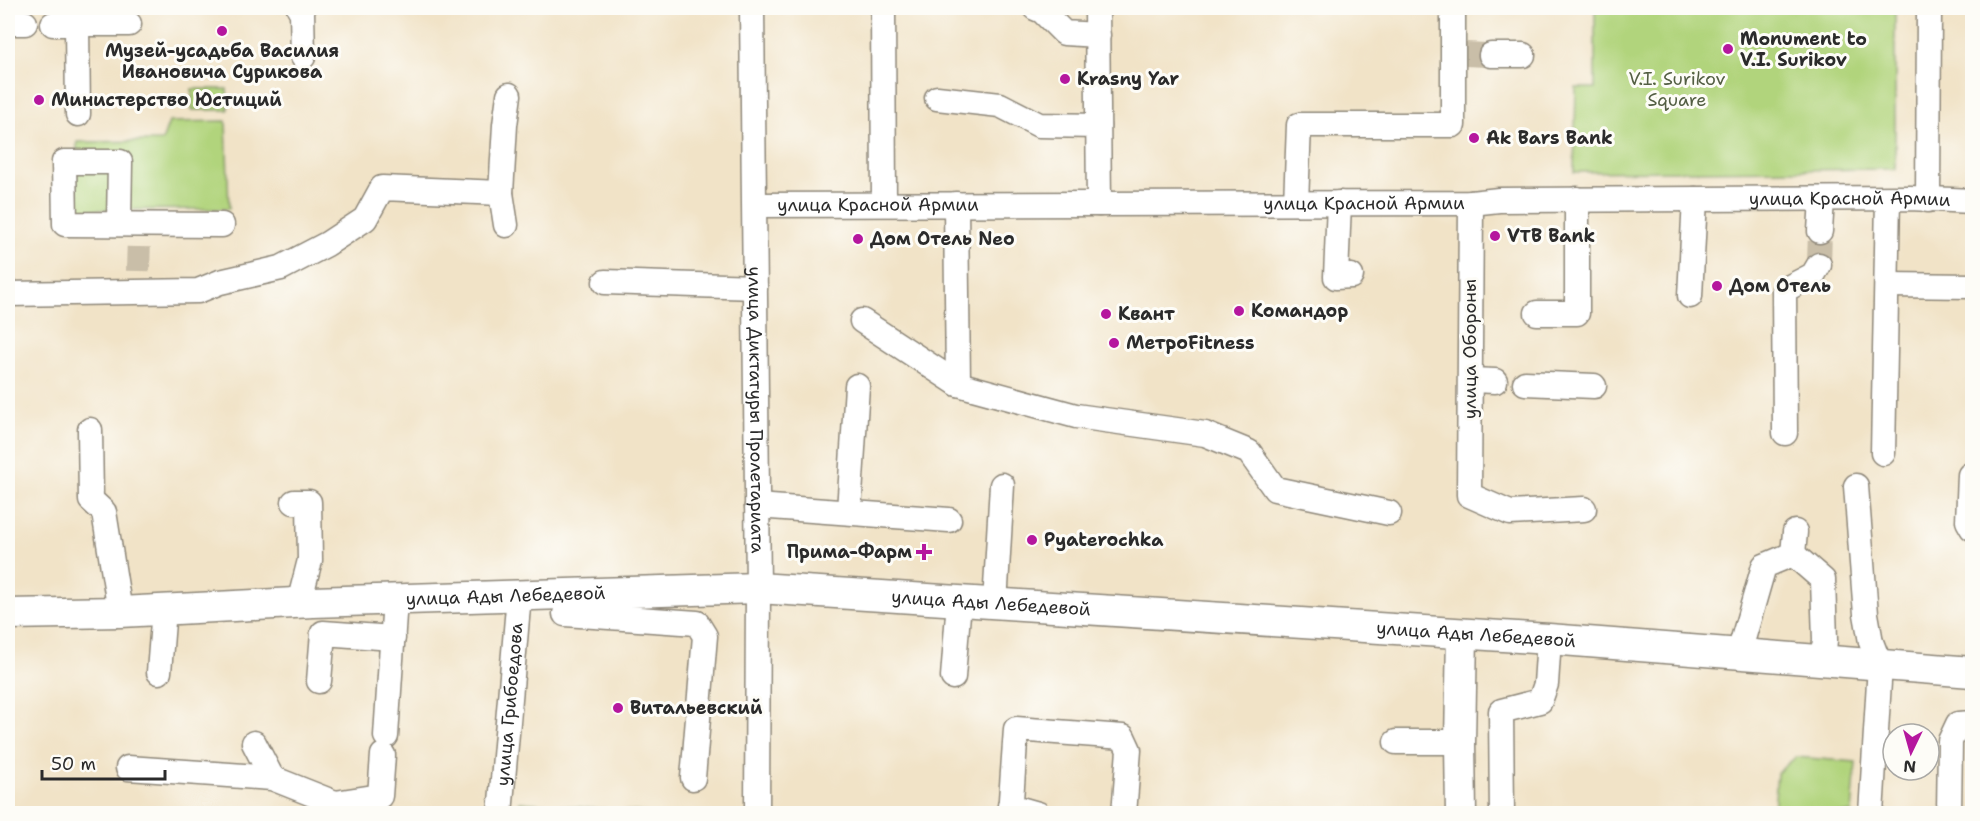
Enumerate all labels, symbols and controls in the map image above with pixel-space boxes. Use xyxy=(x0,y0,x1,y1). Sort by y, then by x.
marker: Музей-усадьба Василия Ивановича Сурикова xyxy=(215,24,229,38)
place label: Monument to V.I. Surikov xyxy=(1740,27,1867,72)
place label: Музей-усадьба Василия Ивановича Сурикова xyxy=(105,39,339,84)
marker: Monument to V.I. Surikov xyxy=(1721,42,1735,56)
place label: Krasny Yar xyxy=(1077,67,1179,91)
park label: V.I. Surikov Square xyxy=(1629,67,1725,112)
marker: Krasny Yar xyxy=(1058,72,1072,86)
place label: Министерство Юстиций xyxy=(51,88,282,112)
marker: Министерство Юстиций xyxy=(32,93,46,107)
place label: Ak Bars Bank xyxy=(1486,126,1613,150)
marker: Ak Bars Bank xyxy=(1467,131,1481,145)
street label: улица Красной Армии xyxy=(1749,186,1951,212)
street label: улица Красной Армии xyxy=(1263,191,1465,216)
street label: улица Красной Армии xyxy=(777,192,979,217)
place label: VTB Bank xyxy=(1507,224,1595,248)
place label: Дом Отель Neo xyxy=(870,227,1015,251)
marker: VTB Bank xyxy=(1488,229,1502,243)
marker: Дом Отель Neo xyxy=(851,232,865,246)
street label: улица Диктатуры Пролетариата xyxy=(743,266,770,554)
place label: Дом Отель xyxy=(1729,274,1831,298)
street label: улица Обороны xyxy=(1458,279,1482,419)
marker: Дом Отель xyxy=(1710,279,1724,293)
place label: Командор xyxy=(1251,299,1349,323)
place label: Квант xyxy=(1118,302,1175,326)
marker: Командор xyxy=(1232,304,1246,318)
marker: Квант xyxy=(1099,307,1113,321)
place label: МетроFitness xyxy=(1126,331,1255,355)
marker: МетроFitness xyxy=(1107,336,1121,350)
place label: Pyaterochka xyxy=(1044,528,1164,552)
marker: Pyaterochka xyxy=(1025,533,1039,547)
place label: Прима-Фарм xyxy=(787,540,912,564)
marker: Прима-Фарм xyxy=(917,545,931,559)
street label: улица Ады Лебедевой xyxy=(405,581,606,611)
street label: улица Ады Лебедевой xyxy=(891,585,1092,621)
street label: улица Ады Лебедевой xyxy=(1376,616,1577,653)
street label: улица Грибоедова xyxy=(490,622,529,787)
place label: Витальевский xyxy=(630,696,763,720)
marker: Витальевский xyxy=(611,701,625,715)
north arrow xyxy=(1881,722,1941,782)
scale bar xyxy=(42,743,165,781)
text: 50 m xyxy=(51,752,96,776)
text: N xyxy=(1903,755,1917,777)

